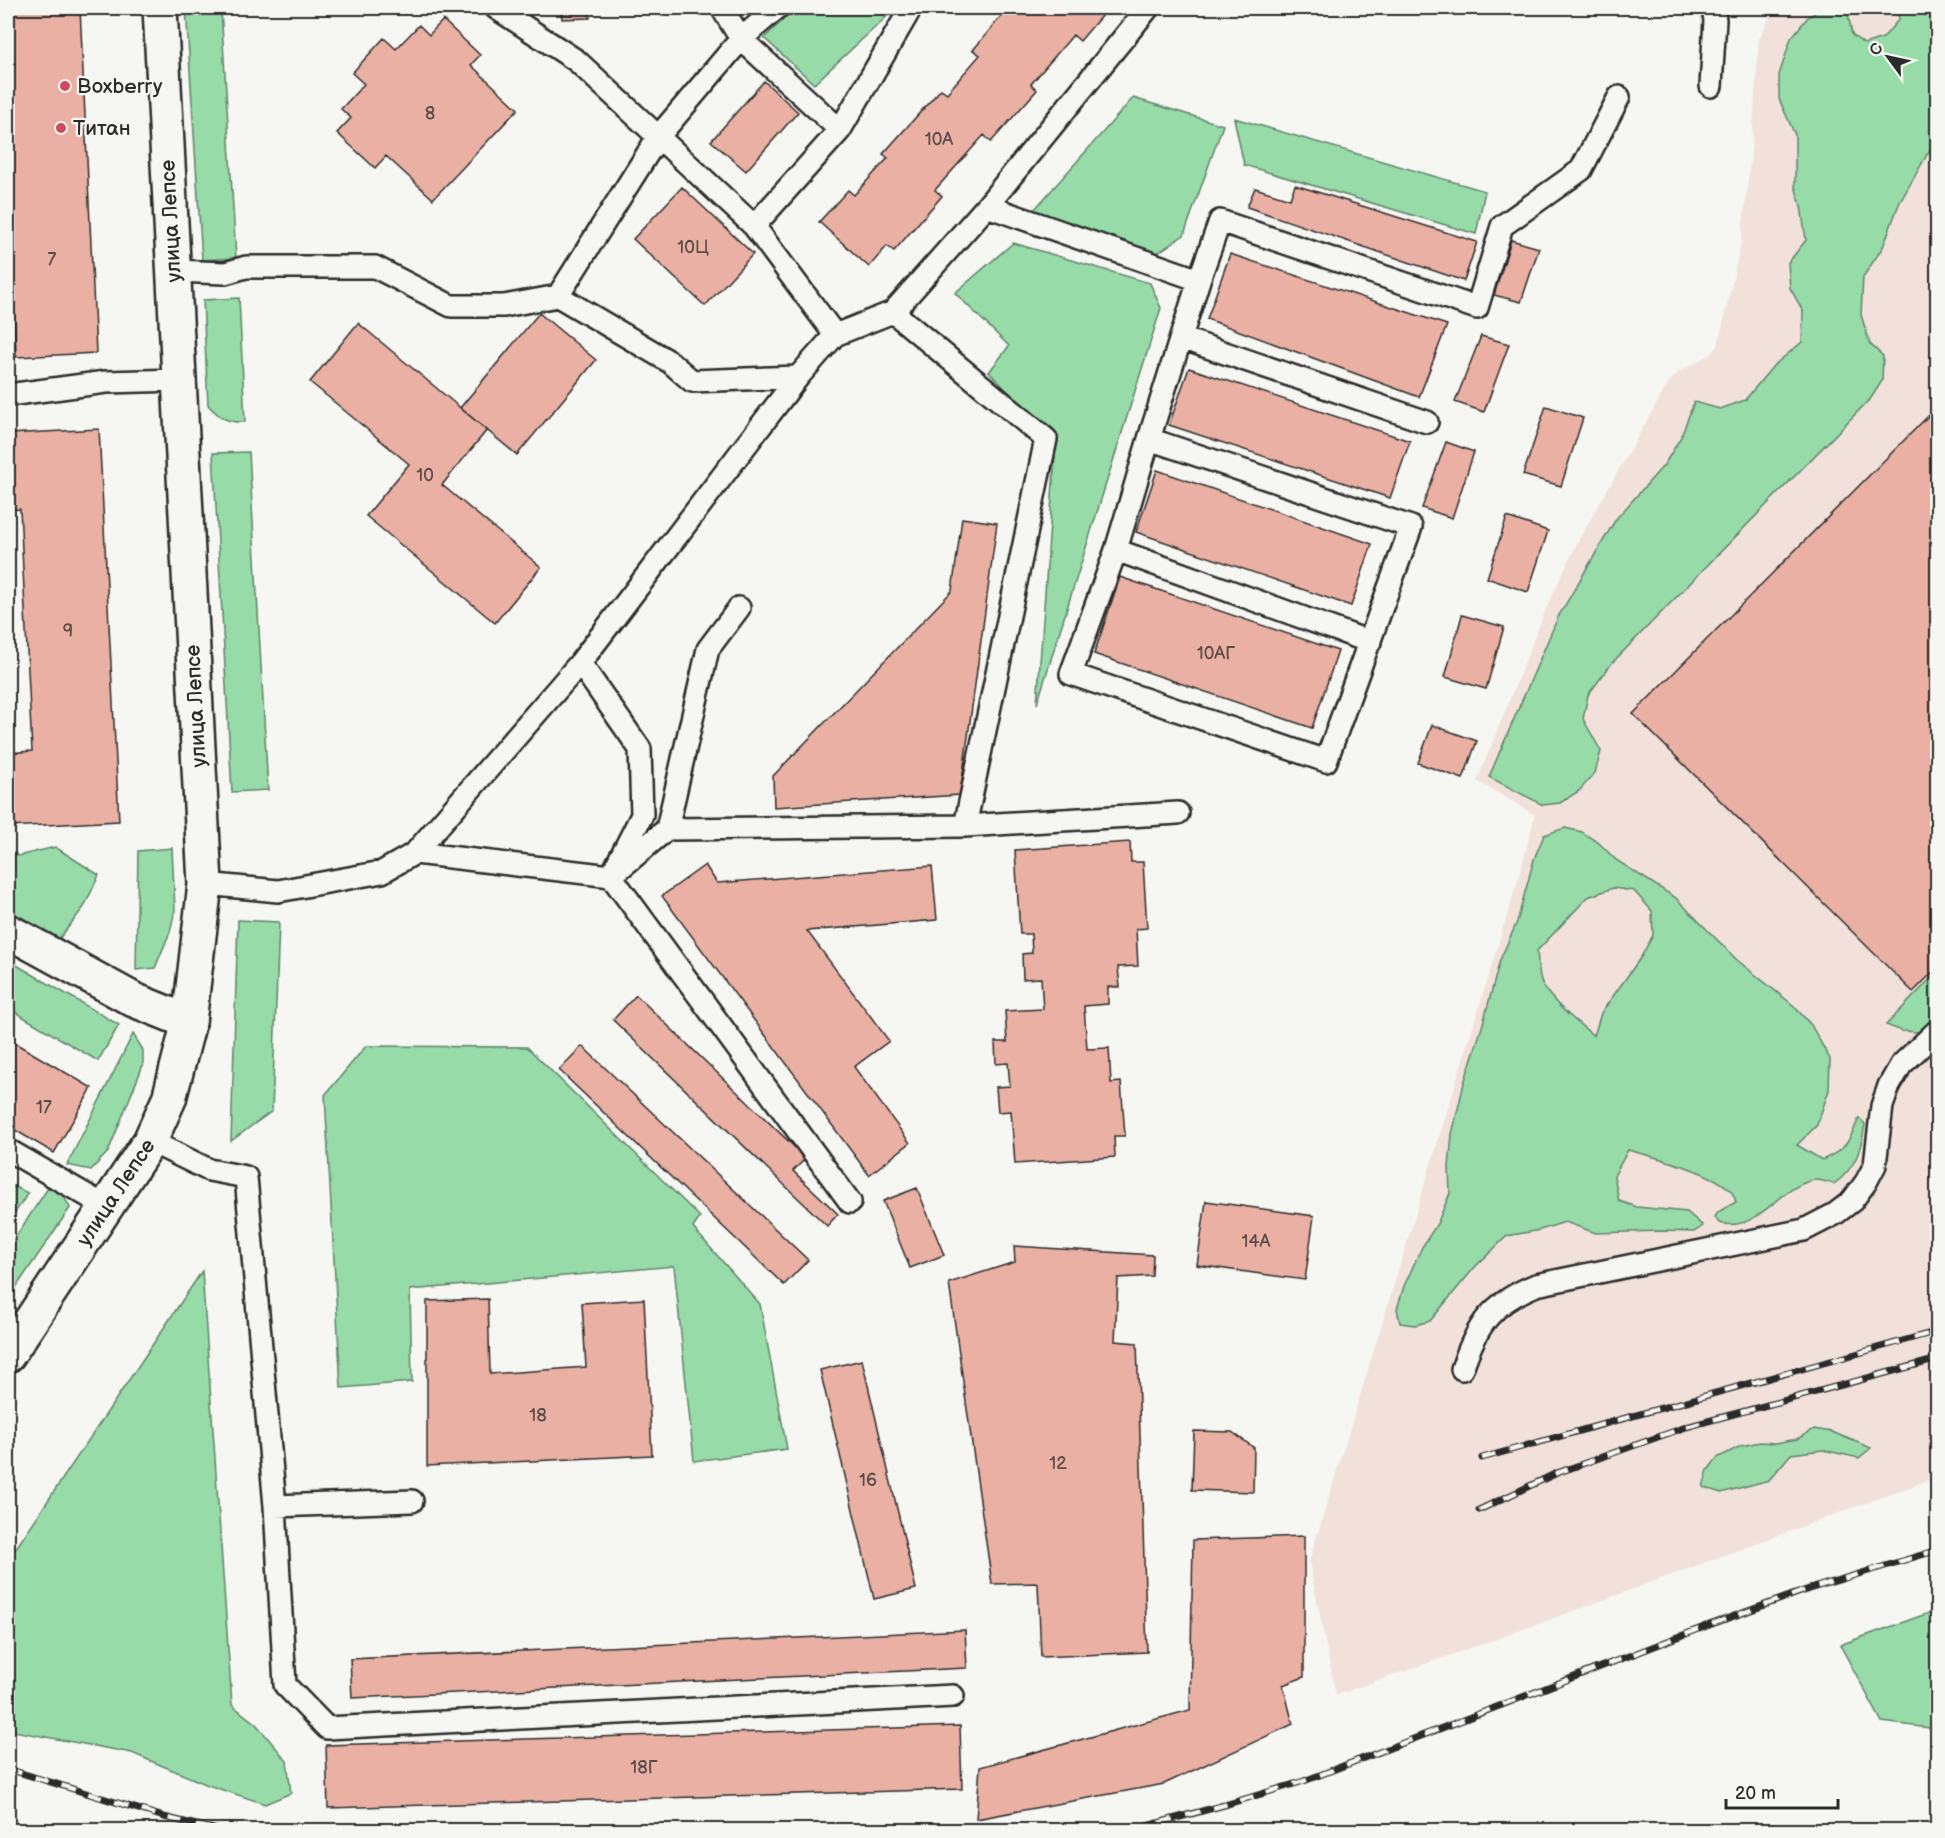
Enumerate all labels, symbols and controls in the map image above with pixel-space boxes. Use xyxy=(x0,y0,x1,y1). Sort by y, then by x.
north arrow xyxy=(1858,27,1918,87)
text: С xyxy=(1866,40,1888,59)
place label: Boxberry xyxy=(77,74,163,99)
marker: Boxberry xyxy=(58,79,72,93)
house number: 8 xyxy=(425,103,435,124)
place label: Титан xyxy=(73,116,131,141)
marker: Титан xyxy=(54,121,68,135)
house number: 10А xyxy=(925,129,953,150)
street label: улица Лепсе xyxy=(155,159,187,283)
house number: 10Ц xyxy=(677,237,709,258)
house number: 7 xyxy=(48,249,57,270)
house number: 10 xyxy=(416,465,434,486)
house number: 9 xyxy=(63,621,73,642)
house number: 10АГ xyxy=(1197,643,1235,664)
street label: улица Лепсе xyxy=(180,644,212,768)
house number: 17 xyxy=(36,1097,52,1118)
street label: улица Лепсе xyxy=(71,1134,160,1251)
house number: 14А xyxy=(1242,1231,1271,1252)
house number: 18 xyxy=(529,1405,547,1426)
house number: 12 xyxy=(1049,1453,1067,1474)
house number: 16 xyxy=(859,1470,877,1491)
house number: 18Г xyxy=(630,1757,658,1778)
scale bar xyxy=(1726,1772,1838,1810)
text: 20 m xyxy=(1735,1783,1776,1804)

